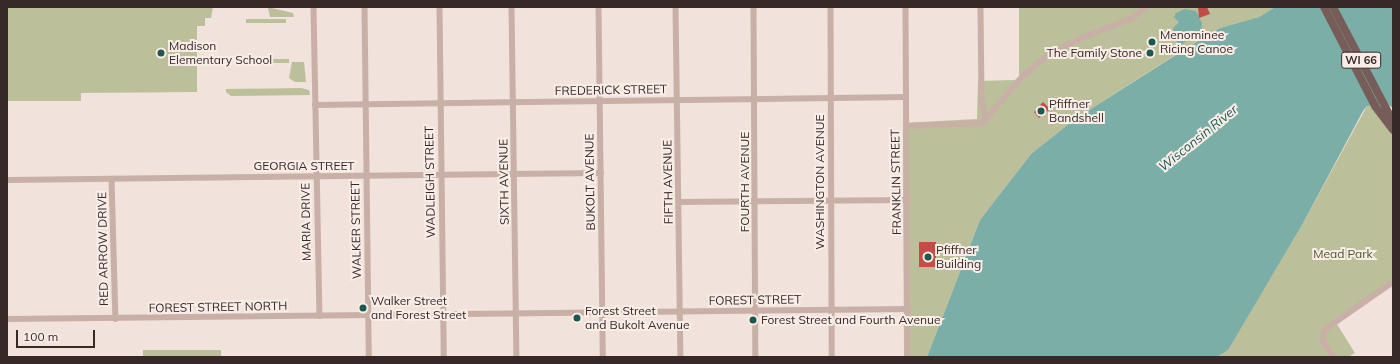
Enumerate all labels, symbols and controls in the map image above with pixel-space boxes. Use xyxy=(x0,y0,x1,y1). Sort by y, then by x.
place label: Menominee Ricing Canoe xyxy=(1160,28,1233,56)
marker: Menominee Ricing Canoe xyxy=(1147,37,1157,47)
place label: Madison Elementary School xyxy=(169,39,272,67)
place label: The Family Stone xyxy=(1047,46,1142,60)
marker: Madison Elementary School xyxy=(156,48,166,58)
marker: The Family Stone xyxy=(1145,48,1155,58)
road number: WI 66 xyxy=(1341,51,1381,69)
street label: FREDERICK STREET xyxy=(555,82,667,98)
place label: Pfiffner Bandshell xyxy=(1049,97,1104,125)
water label: Wisconsin River xyxy=(1156,102,1240,174)
marker: Pfiffner Bandshell xyxy=(1036,106,1046,116)
street label: WASHINGTON AVENUE xyxy=(813,114,827,250)
street label: WADLEIGH STREET xyxy=(422,126,438,238)
street label: FRANKLIN STREET xyxy=(888,129,904,235)
street label: FOURTH AVENUE xyxy=(738,132,752,232)
street label: BUKOLT AVENUE xyxy=(582,133,598,231)
street label: SIXTH AVENUE xyxy=(496,139,512,225)
street label: FIFTH AVENUE xyxy=(660,140,676,224)
street label: GEORGIA STREET xyxy=(253,159,355,173)
street label: WALKER STREET xyxy=(348,181,364,279)
street label: MARIA DRIVE xyxy=(298,183,314,261)
street label: RED ARROW DRIVE xyxy=(95,192,111,306)
place label: Pfiffner Building xyxy=(936,243,981,271)
park label: Mead Park xyxy=(1313,247,1373,261)
marker: Pfiffner Building xyxy=(923,252,933,262)
street label: FOREST STREET xyxy=(708,292,802,308)
place label: Walker Street and Forest Street xyxy=(371,294,466,322)
street label: FOREST STREET NORTH xyxy=(149,299,287,315)
marker: Walker Street and Forest Street xyxy=(358,303,368,313)
place label: Forest Street and Bukolt Avenue xyxy=(585,304,690,332)
marker: Forest Street and Bukolt Avenue xyxy=(572,313,582,323)
place label: Forest Street and Fourth Avenue xyxy=(761,313,940,327)
marker: Forest Street and Fourth Avenue xyxy=(748,315,758,325)
scale bar xyxy=(18,322,97,348)
text: 100 m xyxy=(23,329,58,344)

